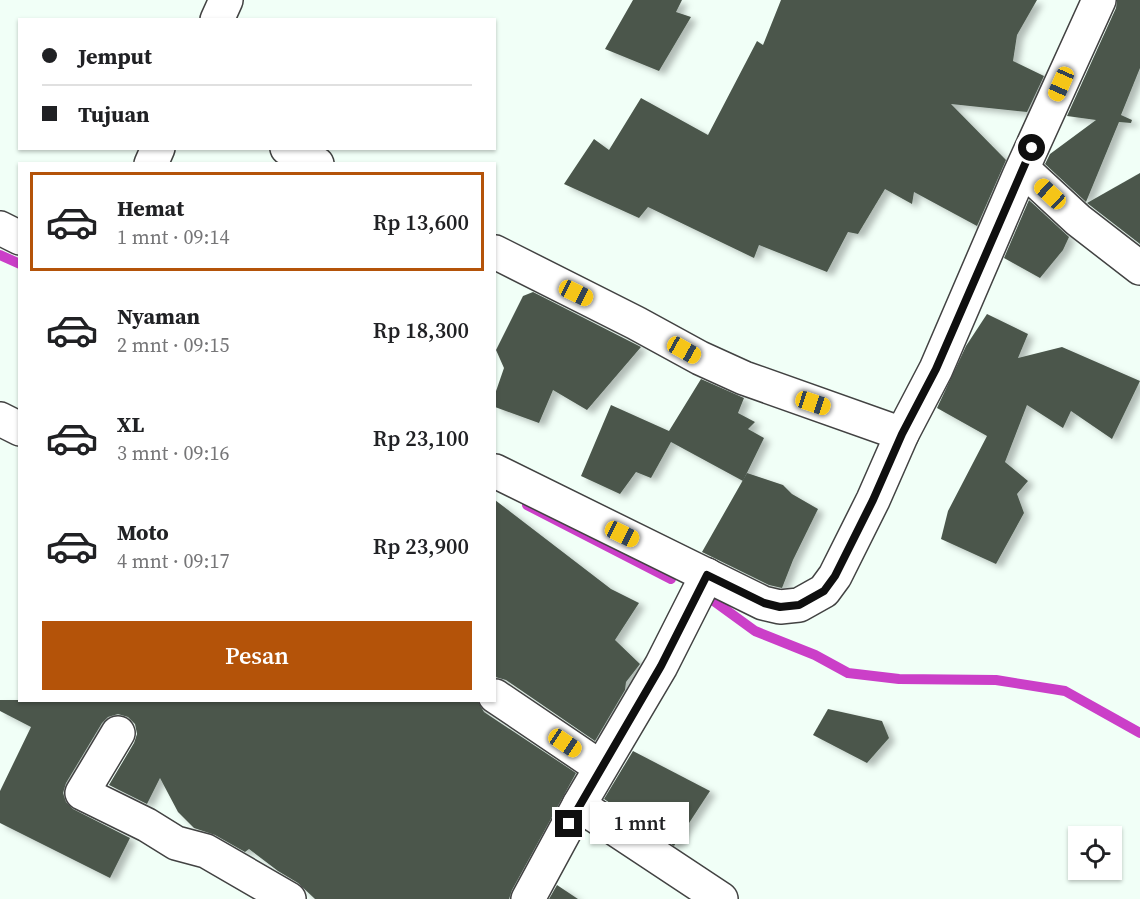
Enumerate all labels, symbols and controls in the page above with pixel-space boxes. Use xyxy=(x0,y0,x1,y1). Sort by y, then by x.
text: Jemput xyxy=(78,41,152,71)
car xyxy=(1045,64,1077,104)
text: Tujuan xyxy=(78,99,150,129)
route start xyxy=(1018,134,1045,161)
car xyxy=(1031,175,1069,213)
text: Hemat xyxy=(117,193,184,223)
icon: car xyxy=(45,195,99,249)
text: Rp 13,600 xyxy=(373,207,469,237)
text: 1 mnt · 09:14 xyxy=(117,223,230,251)
car xyxy=(556,277,596,309)
text: Nyaman xyxy=(117,301,200,331)
icon: car xyxy=(45,303,99,357)
text: Rp 18,300 xyxy=(373,315,469,345)
text: 2 mnt · 09:15 xyxy=(117,331,230,359)
car xyxy=(664,333,704,367)
car xyxy=(793,389,833,417)
text: XL xyxy=(117,409,144,439)
icon: car xyxy=(45,411,99,465)
text: Rp 23,100 xyxy=(373,423,469,453)
text: 3 mnt · 09:16 xyxy=(117,439,230,467)
text: Moto xyxy=(117,517,169,547)
car xyxy=(602,518,642,550)
icon: car xyxy=(45,519,99,573)
text: Rp 23,900 xyxy=(373,531,469,561)
text: 4 mnt · 09:17 xyxy=(117,547,230,575)
button: Pesan xyxy=(42,621,472,690)
car xyxy=(545,725,585,761)
callout: 1 mnt xyxy=(590,803,689,845)
text: 1 mnt xyxy=(614,809,665,837)
route end xyxy=(555,810,582,837)
map controls xyxy=(1068,826,1122,880)
button: locate xyxy=(1068,826,1122,880)

